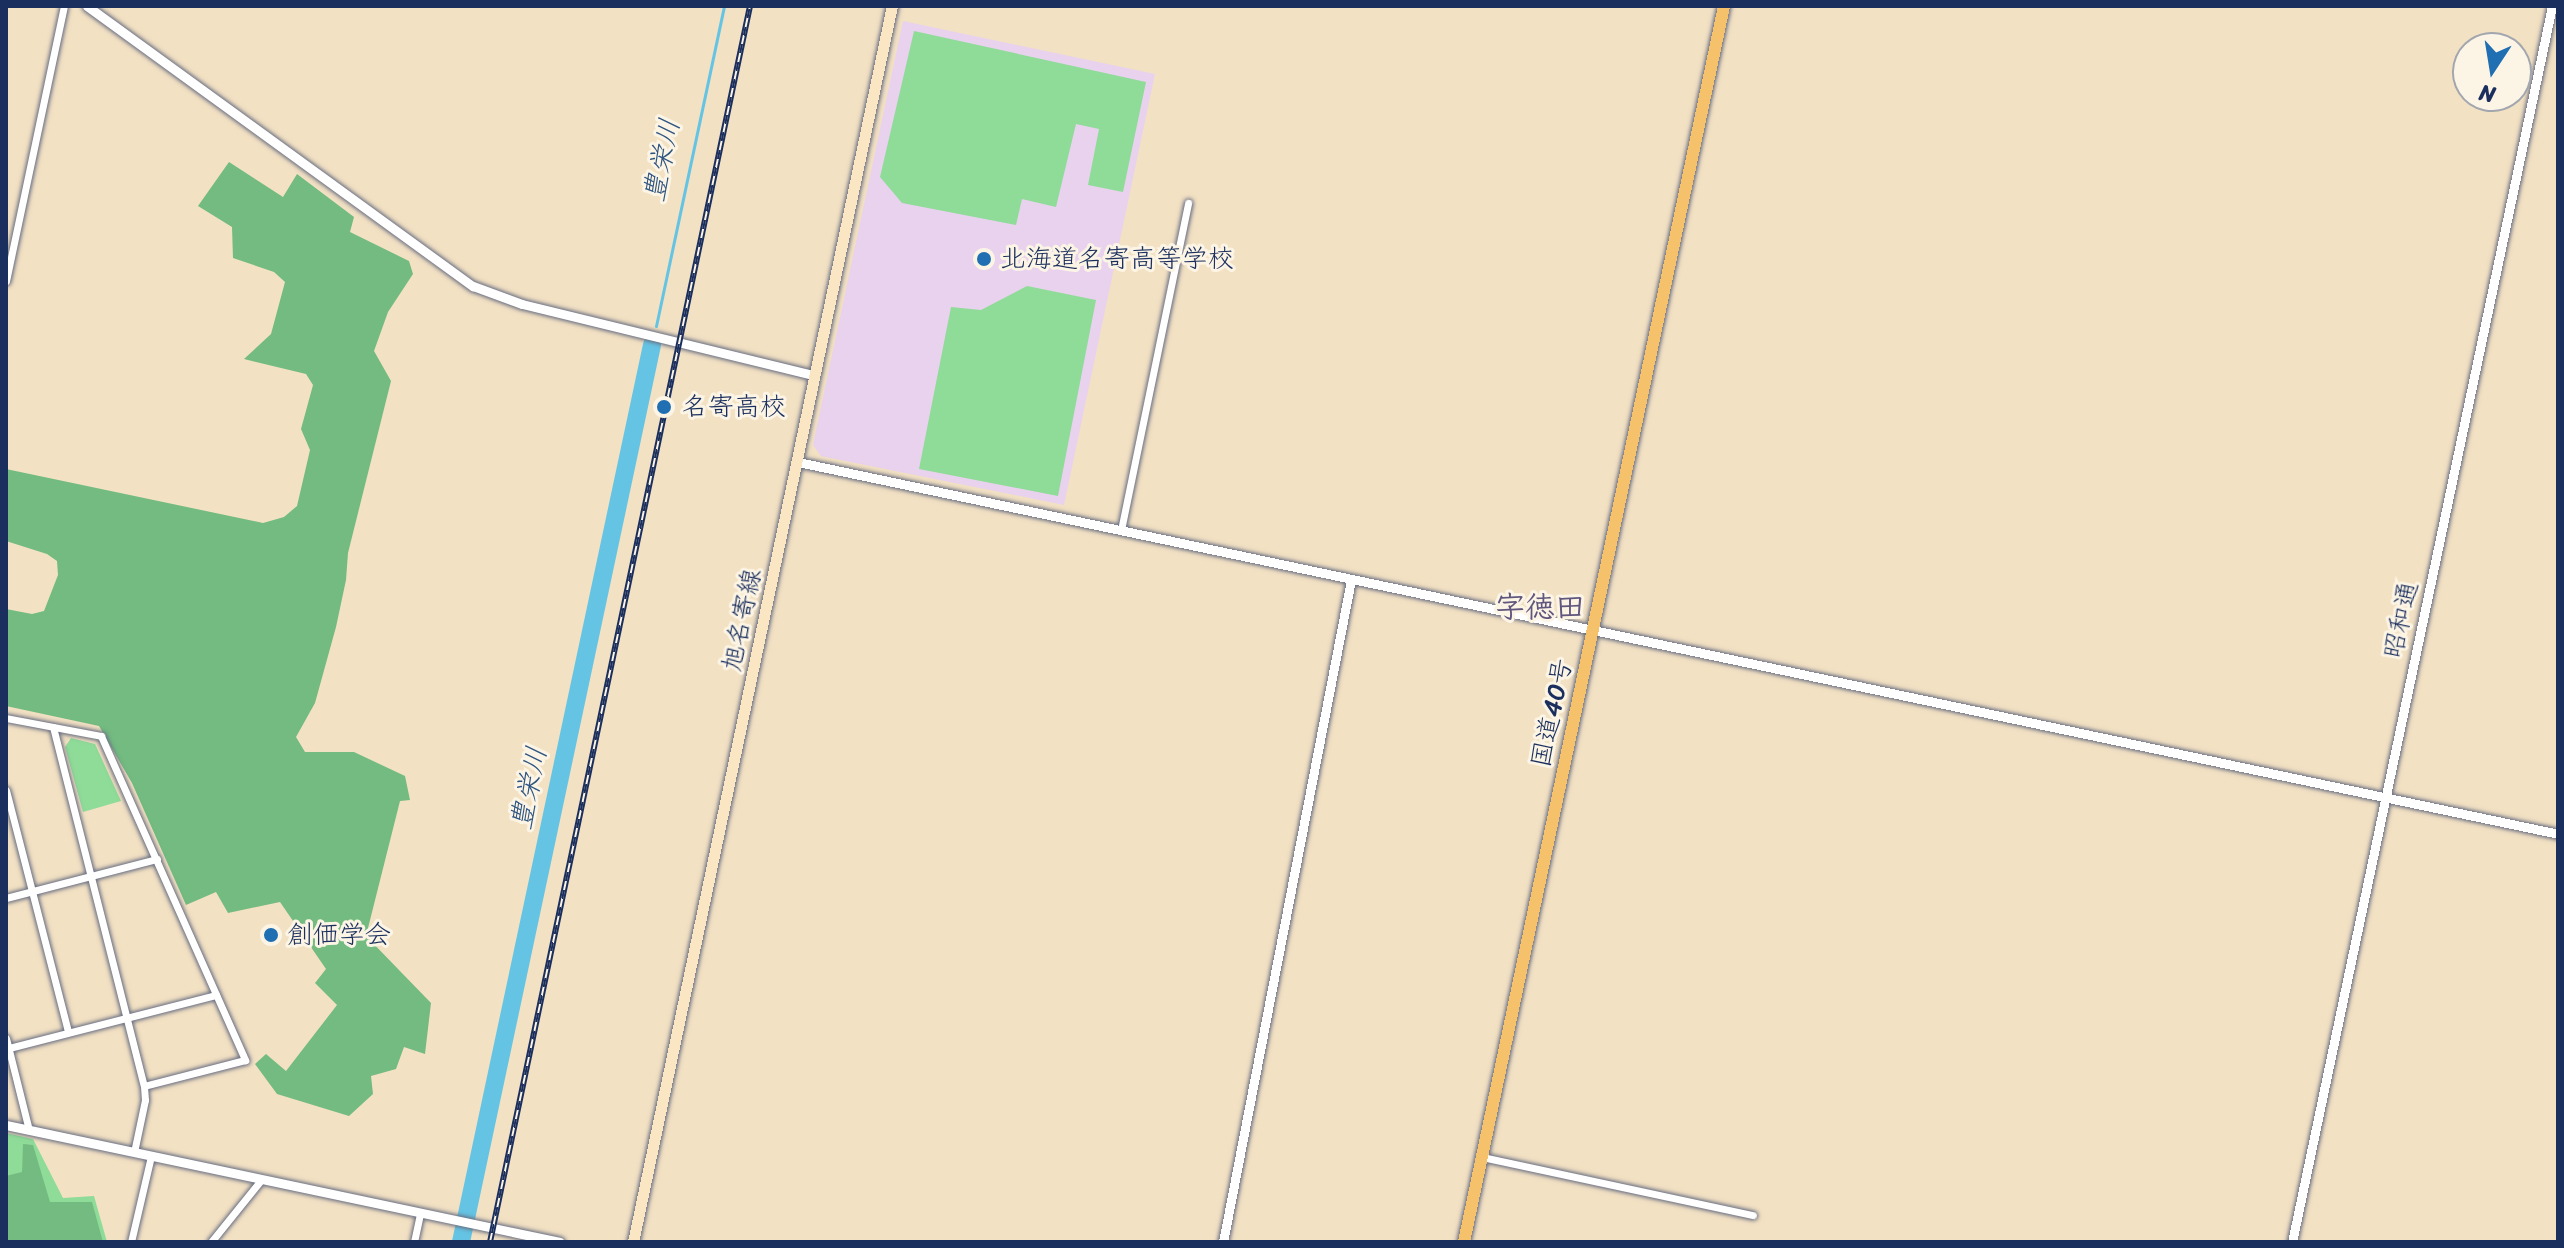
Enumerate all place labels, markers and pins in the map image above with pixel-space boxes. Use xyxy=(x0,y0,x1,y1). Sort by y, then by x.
place label: 北海道名寄高等学校 xyxy=(1000,243,1234,275)
marker: 北海道名寄高等学校 xyxy=(975,250,993,268)
place label: 名寄高校 xyxy=(682,391,786,423)
marker: 名寄高校 xyxy=(653,396,675,418)
place label: 創価学会 xyxy=(287,919,391,951)
marker: 創価学会 xyxy=(262,926,280,944)

